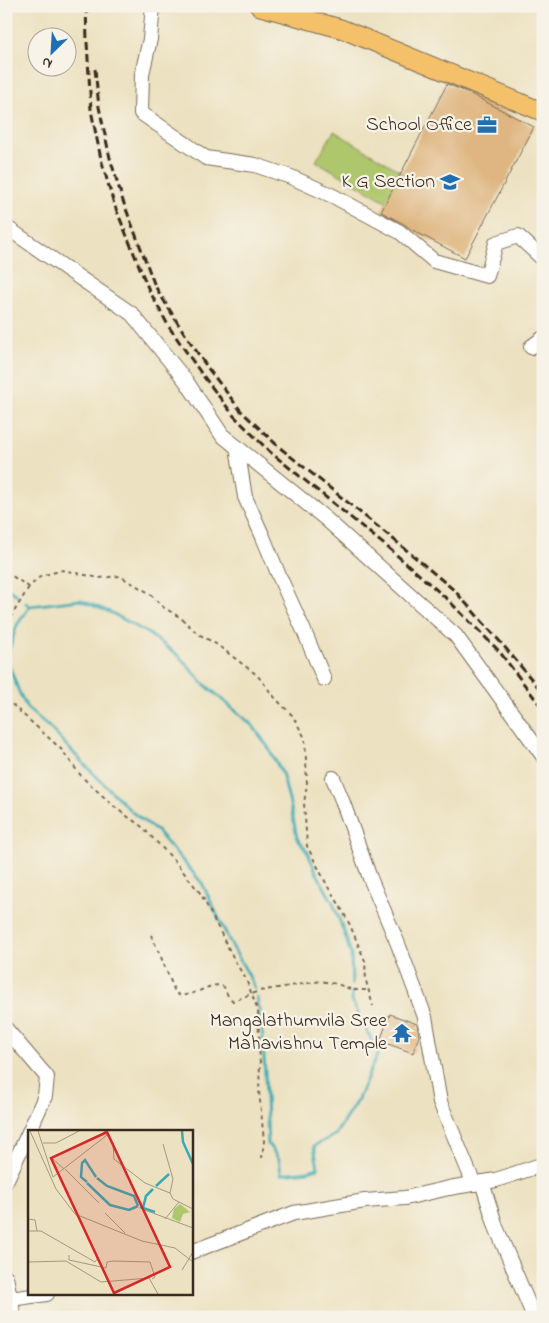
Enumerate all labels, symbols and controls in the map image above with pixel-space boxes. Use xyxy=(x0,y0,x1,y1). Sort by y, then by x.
north arrow xyxy=(28,28,78,78)
text: N xyxy=(38,51,56,74)
place label: School Office xyxy=(366,111,472,140)
office icon: School Office xyxy=(476,114,498,136)
place label: K G Section xyxy=(342,168,435,197)
school or university icon: K G Section xyxy=(439,171,461,193)
place label: Mangalathumvila Sree Mahavishnu Temple xyxy=(210,1007,387,1059)
temple icon: Mangalathumvila Sree Mahavishnu Temple xyxy=(391,1022,413,1044)
inset map xyxy=(28,1130,192,1296)

